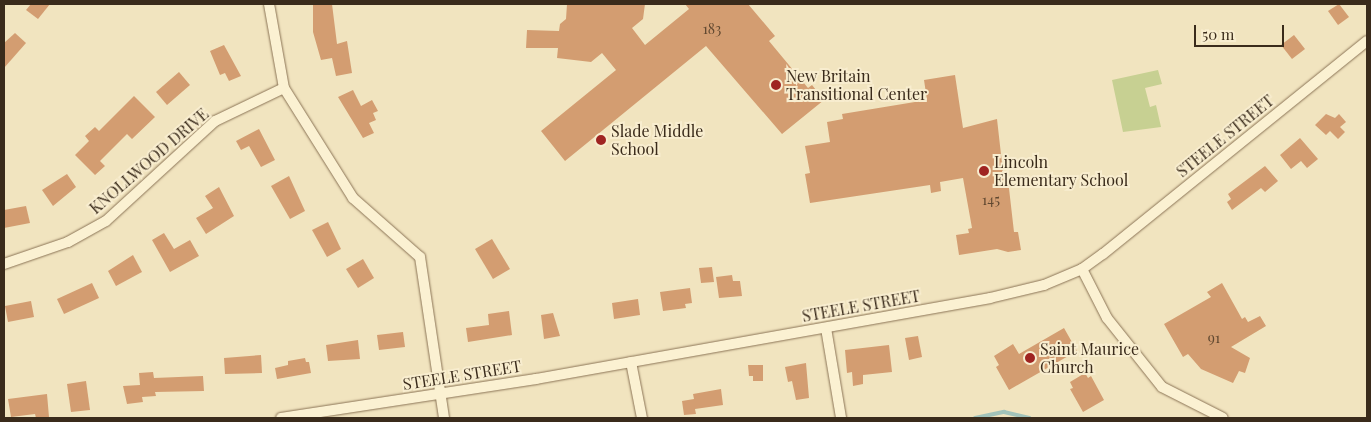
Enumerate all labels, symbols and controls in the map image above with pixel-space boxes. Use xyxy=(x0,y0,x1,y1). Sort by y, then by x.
scale bar xyxy=(1196,15,1286,47)
house number: 183 xyxy=(703,21,721,37)
text: 50 m xyxy=(1202,24,1234,44)
place label: New Britain Transitional Center xyxy=(786,66,927,104)
marker: New Britain Transitional Center xyxy=(770,79,782,91)
street label: STEELE STREET xyxy=(1172,91,1278,181)
street label: KNOLLWOOD DRIVE xyxy=(86,104,212,218)
place label: Slade Middle School xyxy=(611,121,703,159)
marker: Slade Middle School xyxy=(595,134,607,146)
place label: Lincoln Elementary School xyxy=(994,152,1129,190)
marker: Lincoln Elementary School xyxy=(978,165,990,177)
house number: 145 xyxy=(982,192,1000,208)
street label: STEELE STREET xyxy=(800,286,922,326)
house number: 91 xyxy=(1208,330,1220,346)
place label: Saint Maurice Church xyxy=(1040,339,1139,377)
marker: Saint Maurice Church xyxy=(1024,352,1036,364)
street label: STEELE STREET xyxy=(401,356,523,394)

